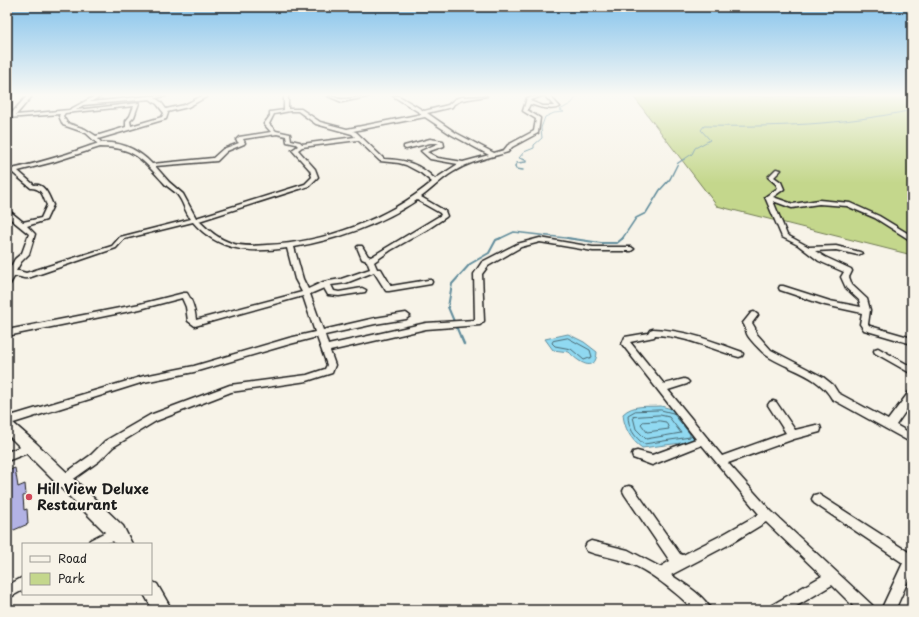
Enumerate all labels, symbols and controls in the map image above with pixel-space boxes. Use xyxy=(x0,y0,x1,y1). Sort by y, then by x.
place label: Hill View Deluxe Restaurant xyxy=(37,478,149,515)
marker: Hill View Deluxe Restaurant xyxy=(24,492,34,502)
legend xyxy=(22,543,152,595)
text: Road xyxy=(58,549,87,567)
text: Park xyxy=(58,569,85,587)

